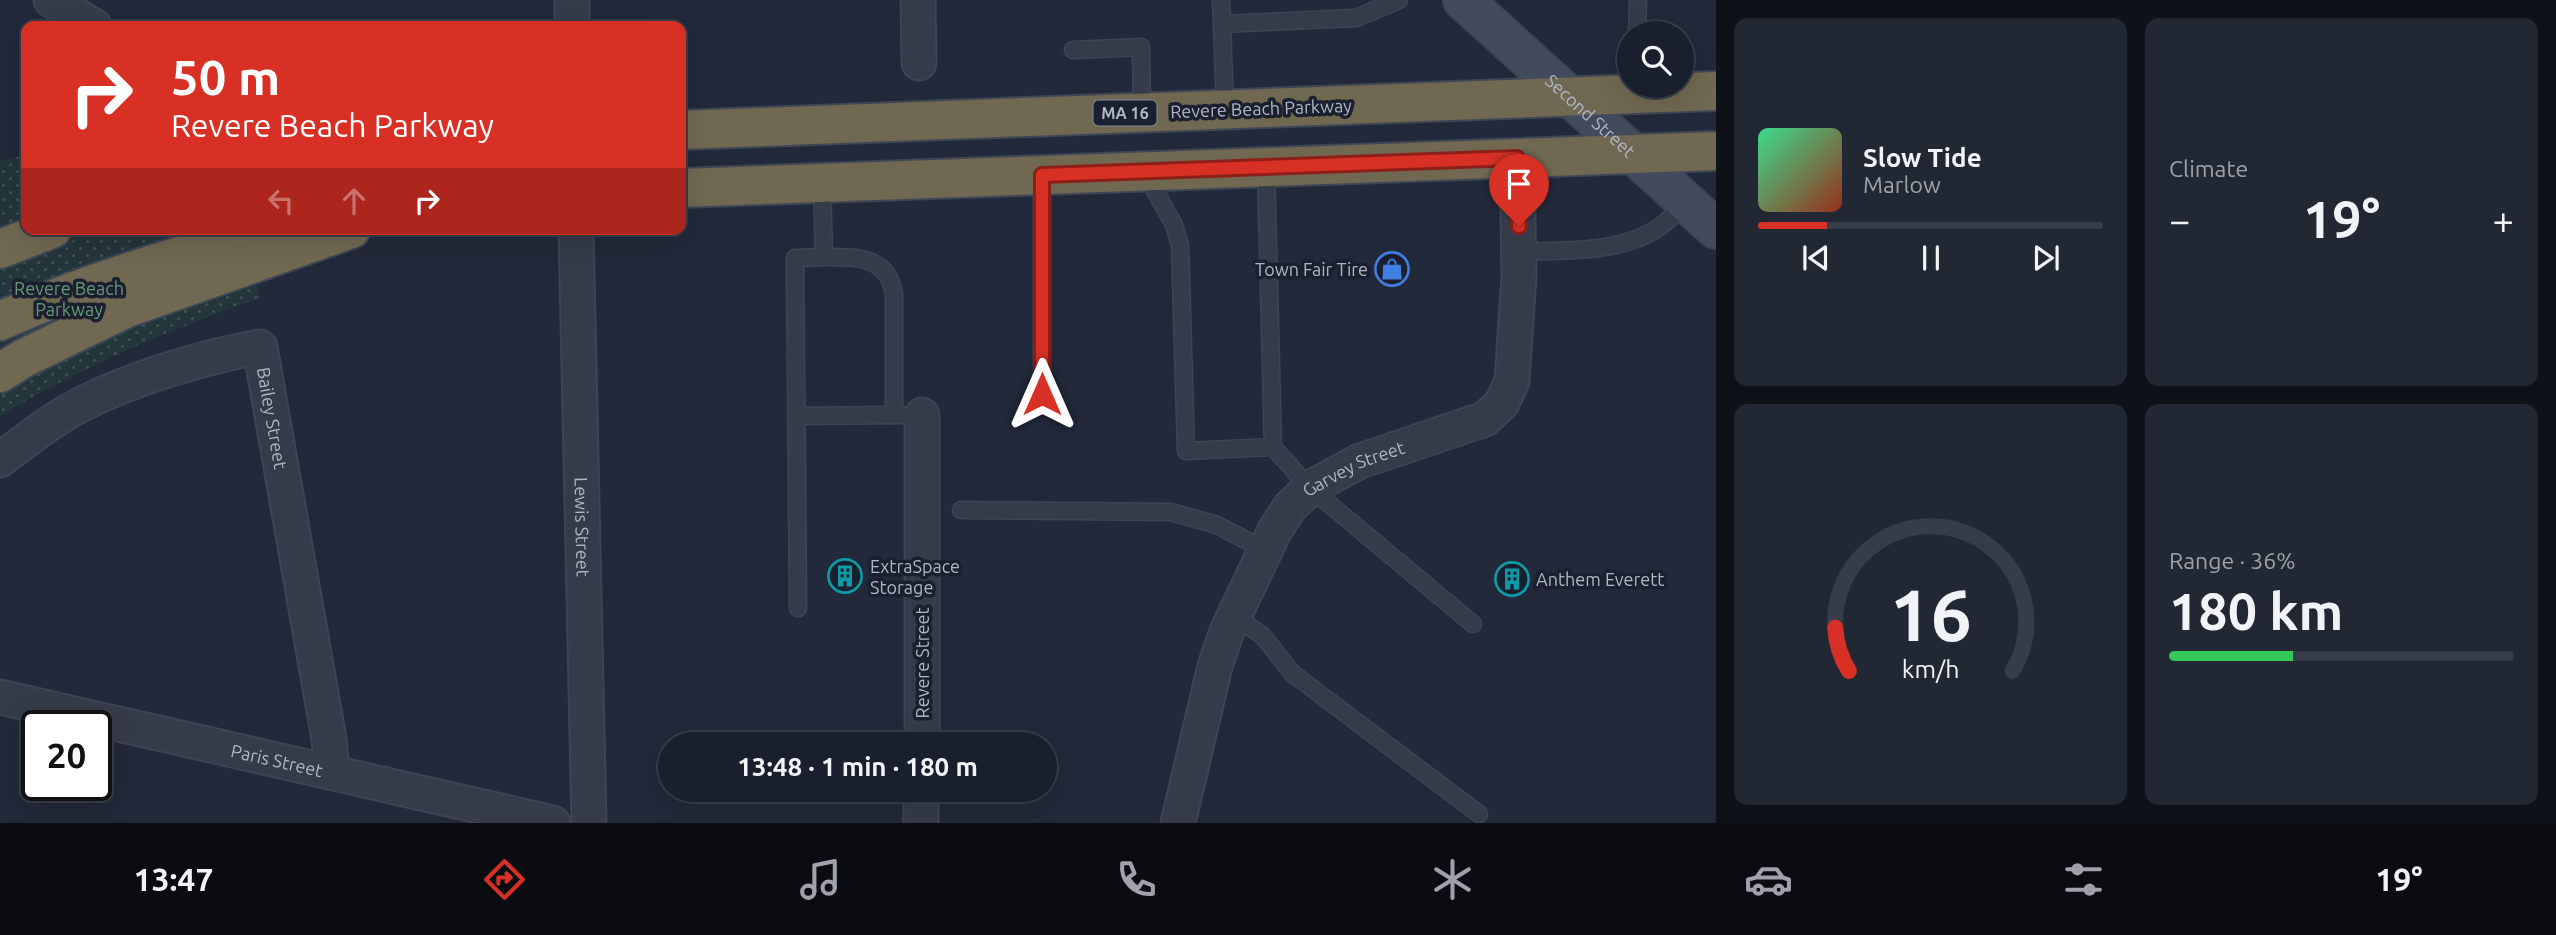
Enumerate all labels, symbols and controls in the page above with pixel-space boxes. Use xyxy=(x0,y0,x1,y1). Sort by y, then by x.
map controls xyxy=(1617,21,1694,98)
button: search xyxy=(1617,21,1694,98)
icon: right xyxy=(56,49,147,140)
text: 50 m xyxy=(171,49,280,104)
street label: Second Street xyxy=(1542,70,1639,161)
street label: Revere Beach Parkway xyxy=(1170,95,1352,121)
road number: MA 16 xyxy=(1094,100,1156,125)
text: Revere Beach Parkway xyxy=(171,107,494,143)
text: Slow Tide xyxy=(1863,143,1982,172)
pin xyxy=(1489,154,1549,226)
text: Climate xyxy=(2169,156,2248,181)
icon: arrive xyxy=(1500,165,1538,203)
text: Marlow xyxy=(1863,172,1941,197)
icon: left xyxy=(262,182,300,220)
icon: ahead xyxy=(335,182,373,220)
icon: right xyxy=(408,182,446,220)
text: 19° xyxy=(2303,190,2380,248)
text: − xyxy=(2169,199,2190,241)
text: + xyxy=(2493,199,2514,241)
icon: previous xyxy=(1797,239,1835,277)
icon: pause xyxy=(1912,239,1950,277)
icon: next xyxy=(2027,239,2065,277)
shop icon: Town Fair Tire xyxy=(1373,250,1411,288)
place label: Town Fair Tire xyxy=(1255,259,1368,279)
park label: Revere Beach Parkway xyxy=(14,278,124,319)
position arrow xyxy=(1005,357,1079,431)
street label: Bailey Street xyxy=(254,366,291,470)
street label: Garvey Street xyxy=(1298,437,1407,500)
street label: Lewis Street xyxy=(571,477,594,577)
text: Range · 36% xyxy=(2169,548,2296,573)
place label: ExtraSpace Storage xyxy=(870,556,960,597)
building icon: ExtraSpace Storage xyxy=(826,557,864,595)
building icon: Anthem Everett xyxy=(1493,560,1531,598)
place label: Anthem Everett xyxy=(1536,569,1664,589)
text: 16 xyxy=(1889,573,1972,655)
text: 180 km xyxy=(2169,582,2343,640)
street label: Revere Street xyxy=(912,608,932,718)
text: km/h xyxy=(1902,654,1959,682)
speed limit sign: 20 xyxy=(21,710,112,801)
street label: Paris Street xyxy=(229,740,325,780)
text: 13:48 · 1 min · 180 m xyxy=(737,752,978,781)
icon: directions xyxy=(480,855,529,904)
icon: music xyxy=(796,855,845,904)
icon: phone xyxy=(1112,855,1161,904)
icon: climate xyxy=(1428,855,1477,904)
icon: car xyxy=(1744,855,1793,904)
icon: filters xyxy=(2059,855,2108,904)
text: 13:47 xyxy=(133,861,213,897)
text: 19° xyxy=(2375,861,2423,897)

